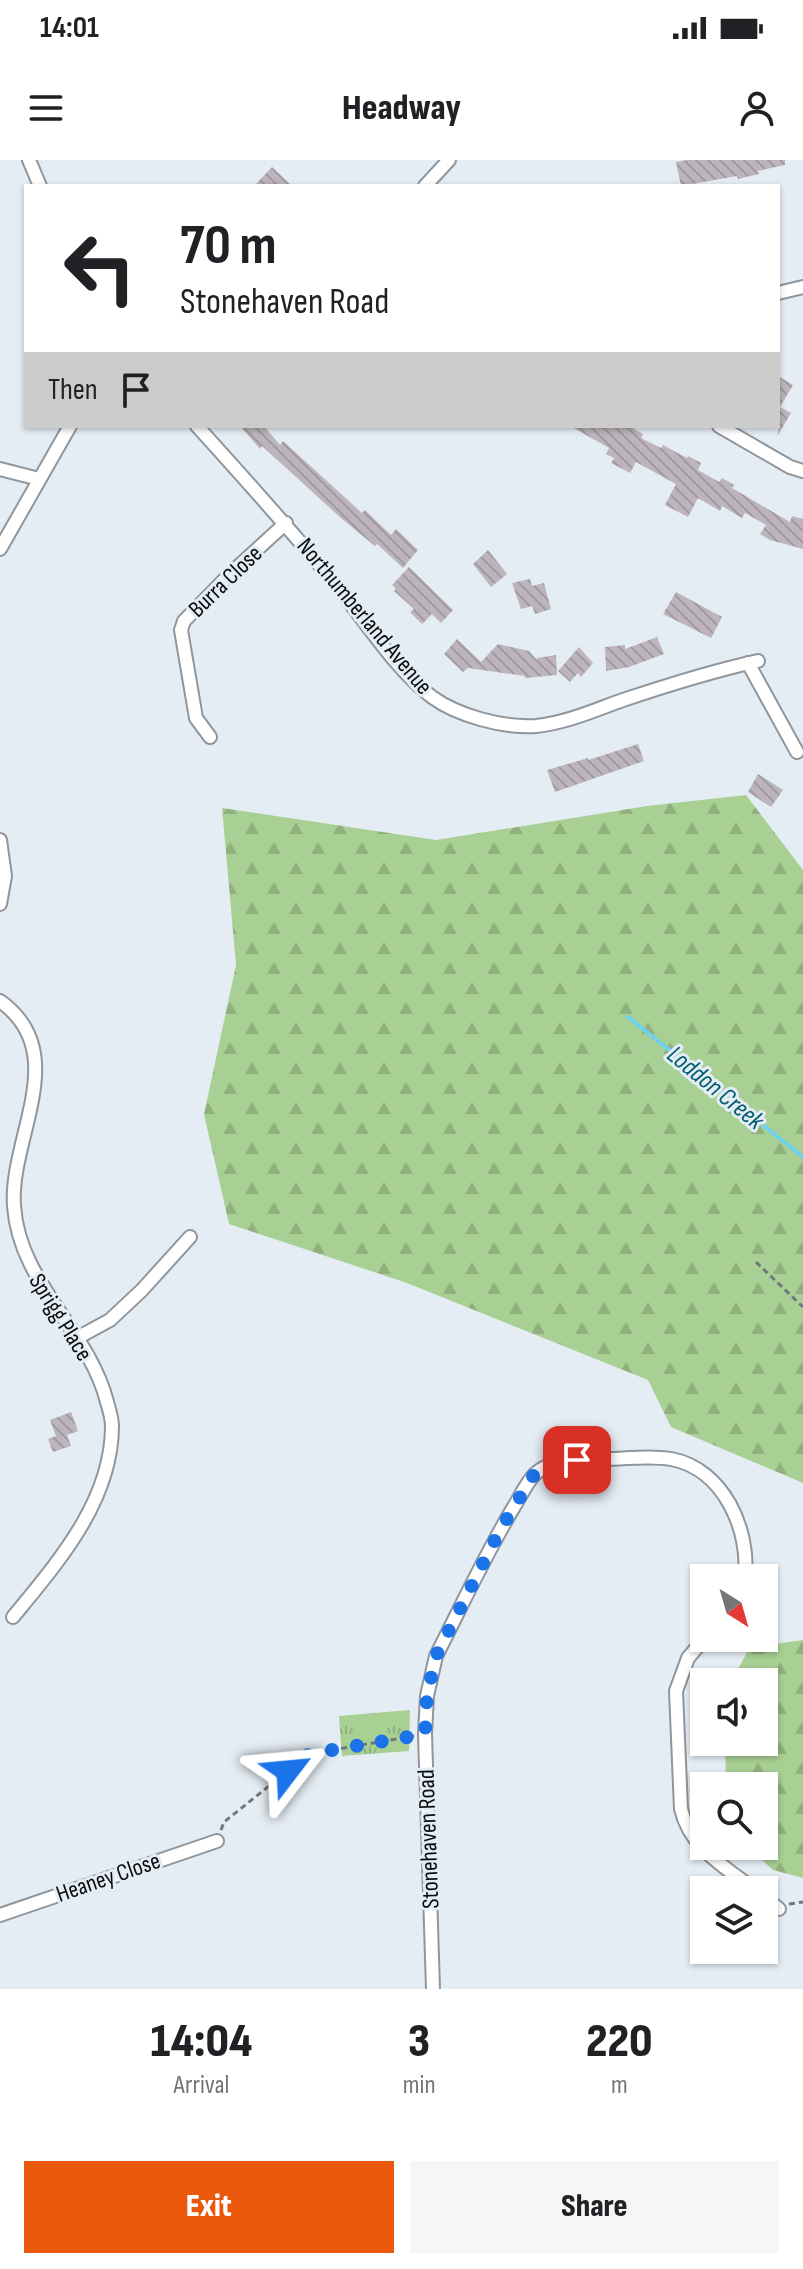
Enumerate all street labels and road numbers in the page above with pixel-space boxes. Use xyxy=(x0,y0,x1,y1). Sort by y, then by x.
street label: Northumberland Avenue xyxy=(291,532,439,700)
street label: Burra Close xyxy=(182,539,268,624)
street label: Sprigg Place xyxy=(22,1268,99,1366)
street label: Stonehaven Road xyxy=(412,1769,445,1909)
street label: Heaney Close xyxy=(52,1846,164,1909)

